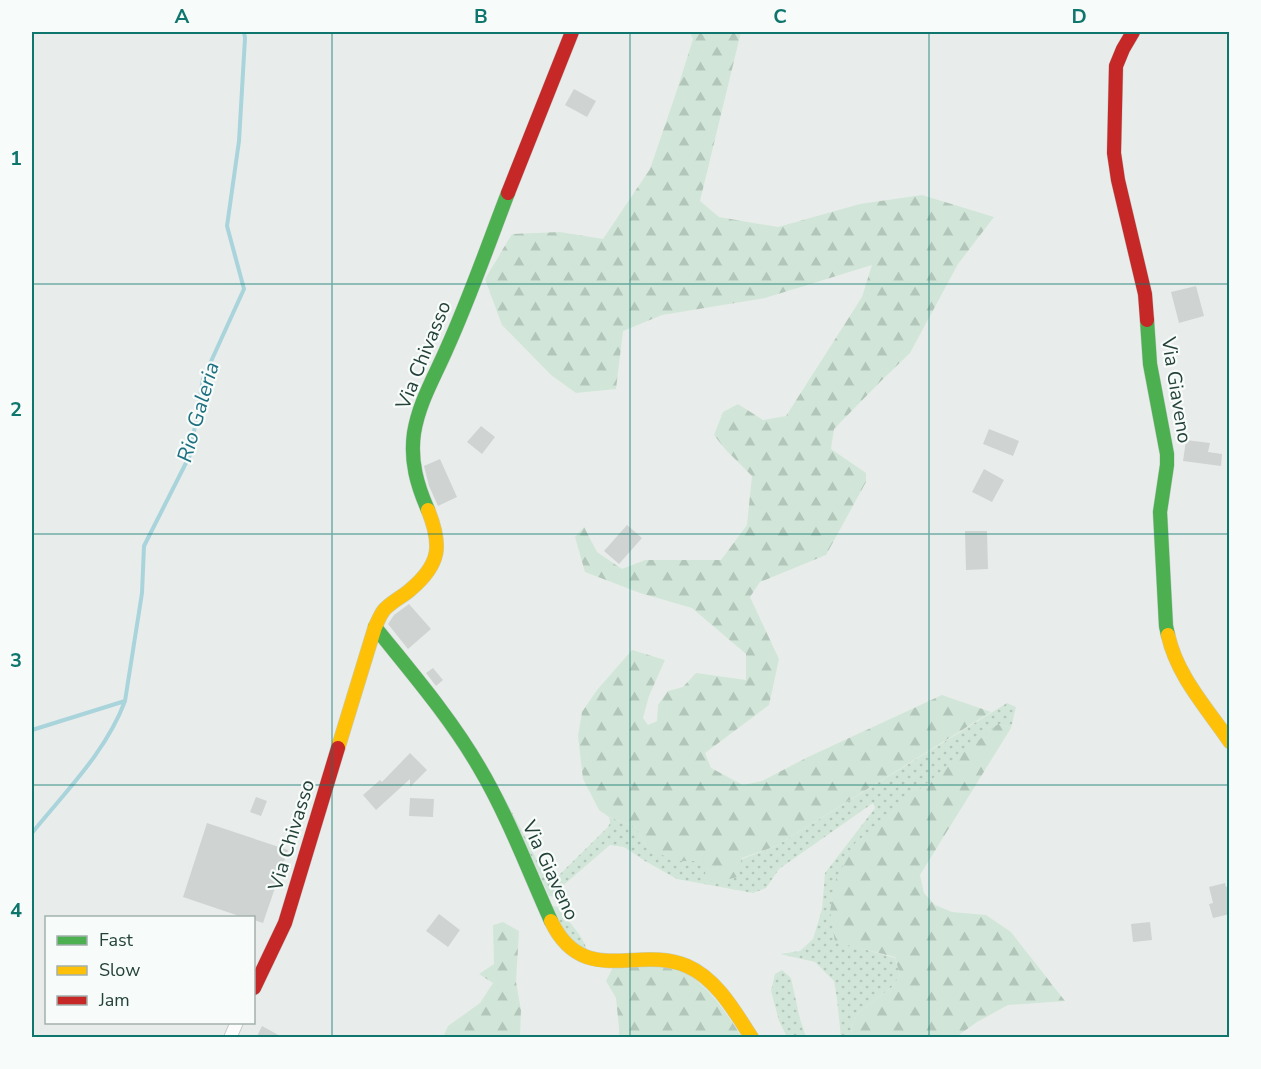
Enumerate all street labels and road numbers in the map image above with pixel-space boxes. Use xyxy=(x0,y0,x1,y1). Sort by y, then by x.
street label: Via Chivasso xyxy=(389,297,457,414)
street label: Via Giaveno xyxy=(1155,334,1198,445)
street label: Via Chivasso xyxy=(262,776,321,895)
street label: Via Giaveno xyxy=(515,815,585,924)

